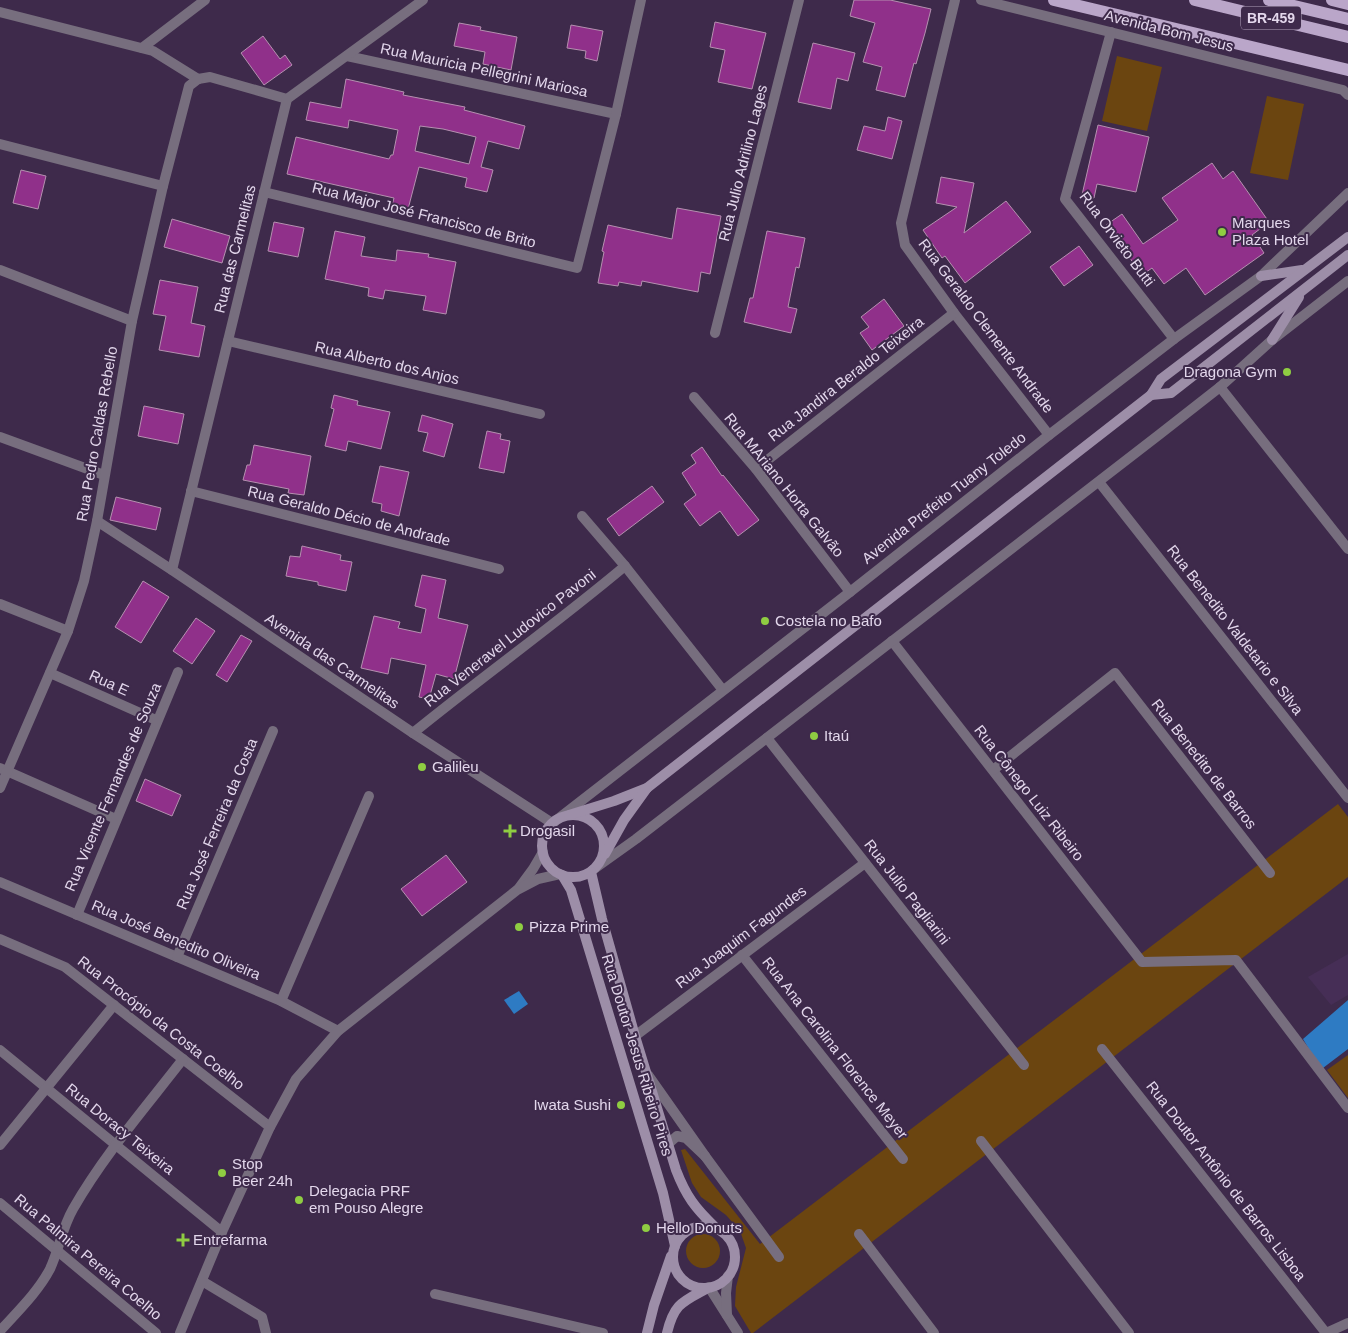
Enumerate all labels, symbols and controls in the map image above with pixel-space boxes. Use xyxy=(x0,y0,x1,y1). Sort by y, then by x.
street label: Avenida Bom Jesus xyxy=(1103,6,1235,55)
road number: BR-459 xyxy=(1241,7,1301,30)
street label: Rua Mauricia Pellegrini Mariosa xyxy=(379,39,590,100)
street label: Rua Julio Adrilino Lages xyxy=(715,83,770,243)
street label: Rua Major José Francisco de Brito xyxy=(310,178,538,251)
street label: Rua das Carmelitas xyxy=(210,183,259,315)
street label: Rua Orvieto Butti xyxy=(1076,188,1159,289)
place label: Marques Plaza Hotel xyxy=(1232,214,1309,248)
marker: Marques Plaza Hotel xyxy=(1216,226,1228,238)
street label: Rua Geraldo Clemente Andrade xyxy=(915,235,1057,416)
street label: Rua Jandira Beraldo Teixeira xyxy=(765,312,927,445)
street label: Rua Alberto dos Anjos xyxy=(313,338,461,387)
street label: Rua Pedro Caldas Rebello xyxy=(73,345,120,523)
place label: Dragona Gym xyxy=(1184,363,1277,380)
marker: Dragona Gym xyxy=(1281,366,1293,378)
street label: Rua MAriano Horta Galvão xyxy=(721,409,848,560)
street label: Avenida Prefeito Tuany Toledo xyxy=(859,428,1029,567)
street label: Rua Geraldo Décio de Andrade xyxy=(246,482,452,549)
street label: Rua Benedito Valdetario e Silva xyxy=(1164,541,1307,718)
street label: Rua Veneravel Ludovico Pavoni xyxy=(421,565,599,710)
street label: Avenida das Carmelitas xyxy=(262,609,403,712)
place label: Costela no Bafo xyxy=(775,612,882,629)
marker: Costela no Bafo xyxy=(759,615,771,627)
street label: Rua E xyxy=(87,666,132,699)
street label: Rua Vicente Fernandes de Souza xyxy=(61,679,165,894)
street label: Rua Benedito de Barros xyxy=(1148,695,1260,832)
street label: Rua Cônego Luiz Ribeiro xyxy=(971,721,1088,864)
place label: Itaú xyxy=(824,727,849,744)
marker: Itaú xyxy=(808,730,820,742)
street label: Rua José Ferreira da Costa xyxy=(173,735,261,912)
place label: Galileu xyxy=(432,758,479,775)
marker: Galileu xyxy=(416,761,428,773)
place label: Drogasil xyxy=(520,822,575,839)
marker: Drogasil xyxy=(504,825,516,837)
street label: Rua Julio Pagliarini xyxy=(861,836,954,948)
street label: Rua Joaquim Fagundes xyxy=(672,882,809,991)
street label: Rua José Benedito Oliveira xyxy=(89,896,264,983)
place label: Pizza Prime xyxy=(529,918,609,935)
marker: Pizza Prime xyxy=(513,921,525,933)
street label: Rua Procópio da Costa Coelho xyxy=(75,952,248,1093)
street label: Rua Doutor Jesus Ribeiro Pires xyxy=(599,952,676,1158)
street label: Rua Ana Carolina Florence Meyer xyxy=(759,953,912,1142)
street label: Rua Doutor Antônio de Barros Lisboa xyxy=(1143,1078,1310,1284)
street label: Rua Doracy Teixeira xyxy=(63,1080,179,1178)
place label: Iwata Sushi xyxy=(533,1096,611,1113)
marker: Iwata Sushi xyxy=(615,1099,627,1111)
place label: Stop Beer 24h xyxy=(232,1155,293,1189)
marker: Stop Beer 24h xyxy=(216,1167,228,1179)
place label: Delegacia PRF em Pouso Alegre xyxy=(309,1182,423,1216)
street label: Rua Palmira Pereira Coelho xyxy=(11,1190,165,1323)
marker: Delegacia PRF em Pouso Alegre xyxy=(293,1194,305,1206)
place label: Hello Donuts xyxy=(656,1219,742,1236)
marker: Hello Donuts xyxy=(640,1222,652,1234)
place label: Entrefarma xyxy=(193,1231,268,1248)
marker: Entrefarma xyxy=(177,1234,189,1246)

